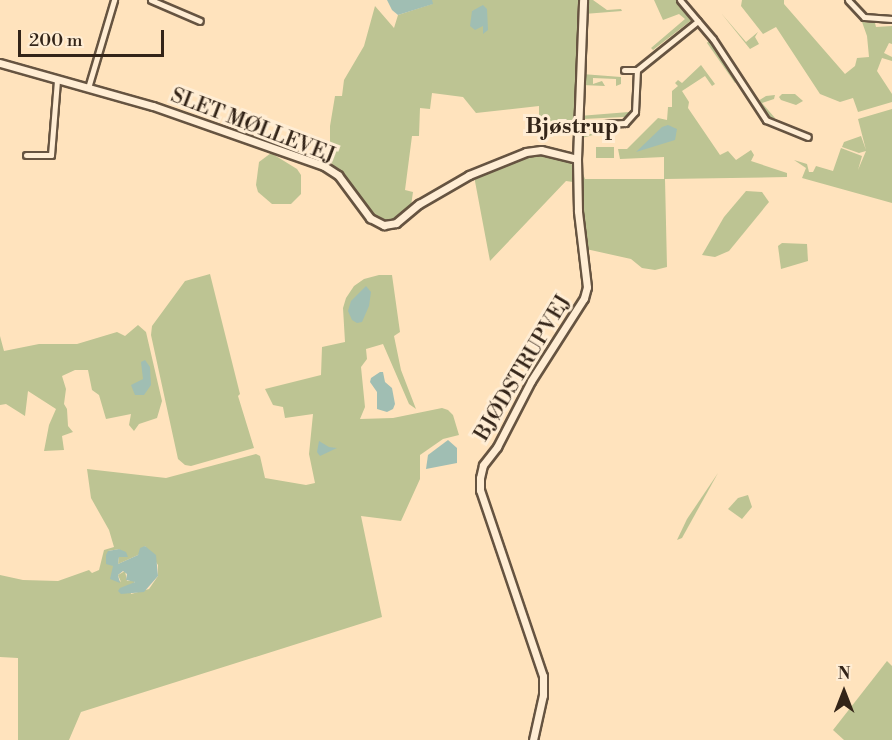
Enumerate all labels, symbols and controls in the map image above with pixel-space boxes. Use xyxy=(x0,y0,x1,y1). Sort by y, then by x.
scale bar xyxy=(21,18,166,56)
text: 200 m xyxy=(29,29,83,52)
street label: SLET MØLLEVEJ xyxy=(167,83,339,169)
district label: Bjøstrup xyxy=(525,114,619,140)
street label: BJØDSTRUPVEJ xyxy=(469,290,577,446)
north arrow xyxy=(814,662,874,722)
text: N xyxy=(838,664,850,684)

